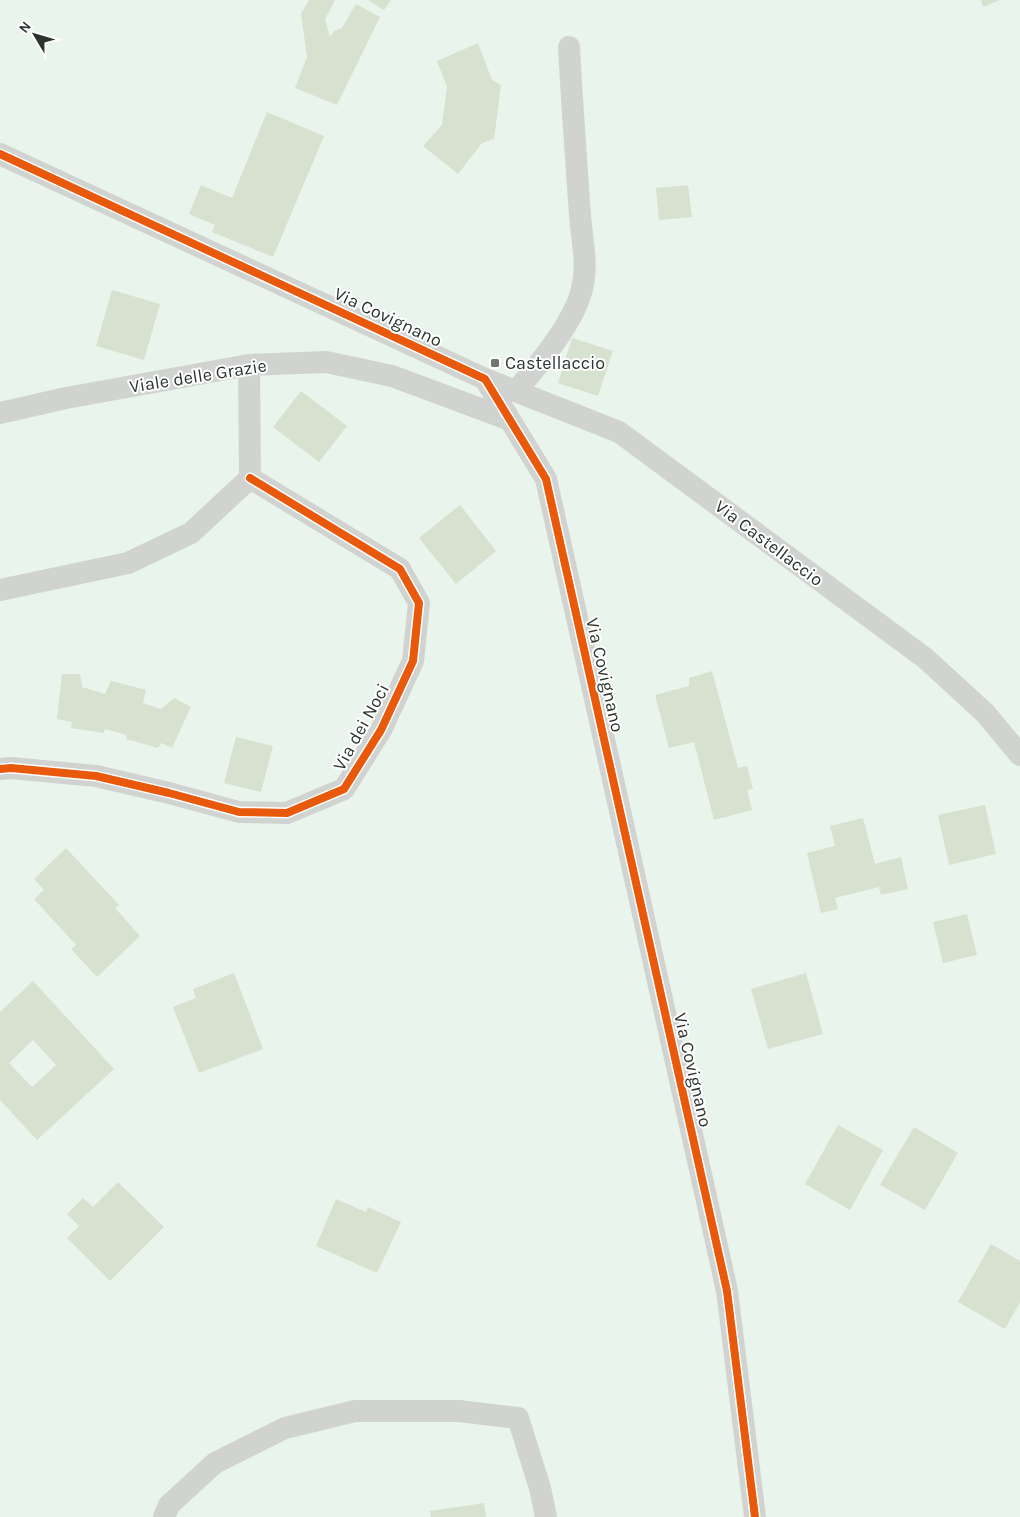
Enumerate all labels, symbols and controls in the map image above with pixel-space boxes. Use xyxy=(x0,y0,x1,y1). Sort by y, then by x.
north arrow xyxy=(10,10,60,60)
text: N xyxy=(15,18,35,36)
street label: Via Covignano xyxy=(331,282,445,352)
place label: Castellaccio xyxy=(505,352,605,374)
street label: Viale delle Grazie xyxy=(128,354,268,398)
marker: Castellaccio xyxy=(489,357,501,369)
street label: Via Castellaccio xyxy=(711,495,827,591)
street label: Via Covignano xyxy=(581,616,629,734)
street label: Via dei Noci xyxy=(328,680,394,774)
street label: Via Covignano xyxy=(669,1011,717,1129)

